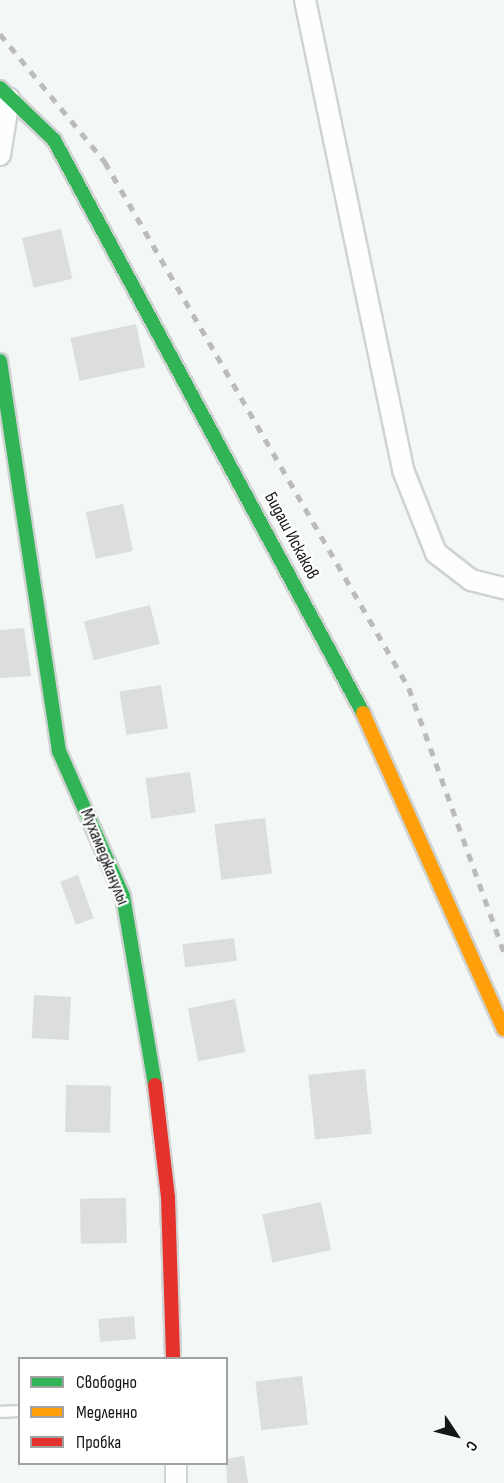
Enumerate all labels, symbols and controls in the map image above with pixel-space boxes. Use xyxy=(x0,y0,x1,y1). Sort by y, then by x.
street label: Бидаш Искаков xyxy=(259,489,323,583)
street label: Мухамеджанулы xyxy=(75,806,133,908)
legend xyxy=(18,1357,228,1465)
text: Свободно xyxy=(76,1372,137,1393)
text: Медленно xyxy=(76,1402,138,1423)
north arrow xyxy=(426,1405,486,1465)
text: Пробка xyxy=(76,1432,121,1453)
text: С xyxy=(461,1437,481,1454)

